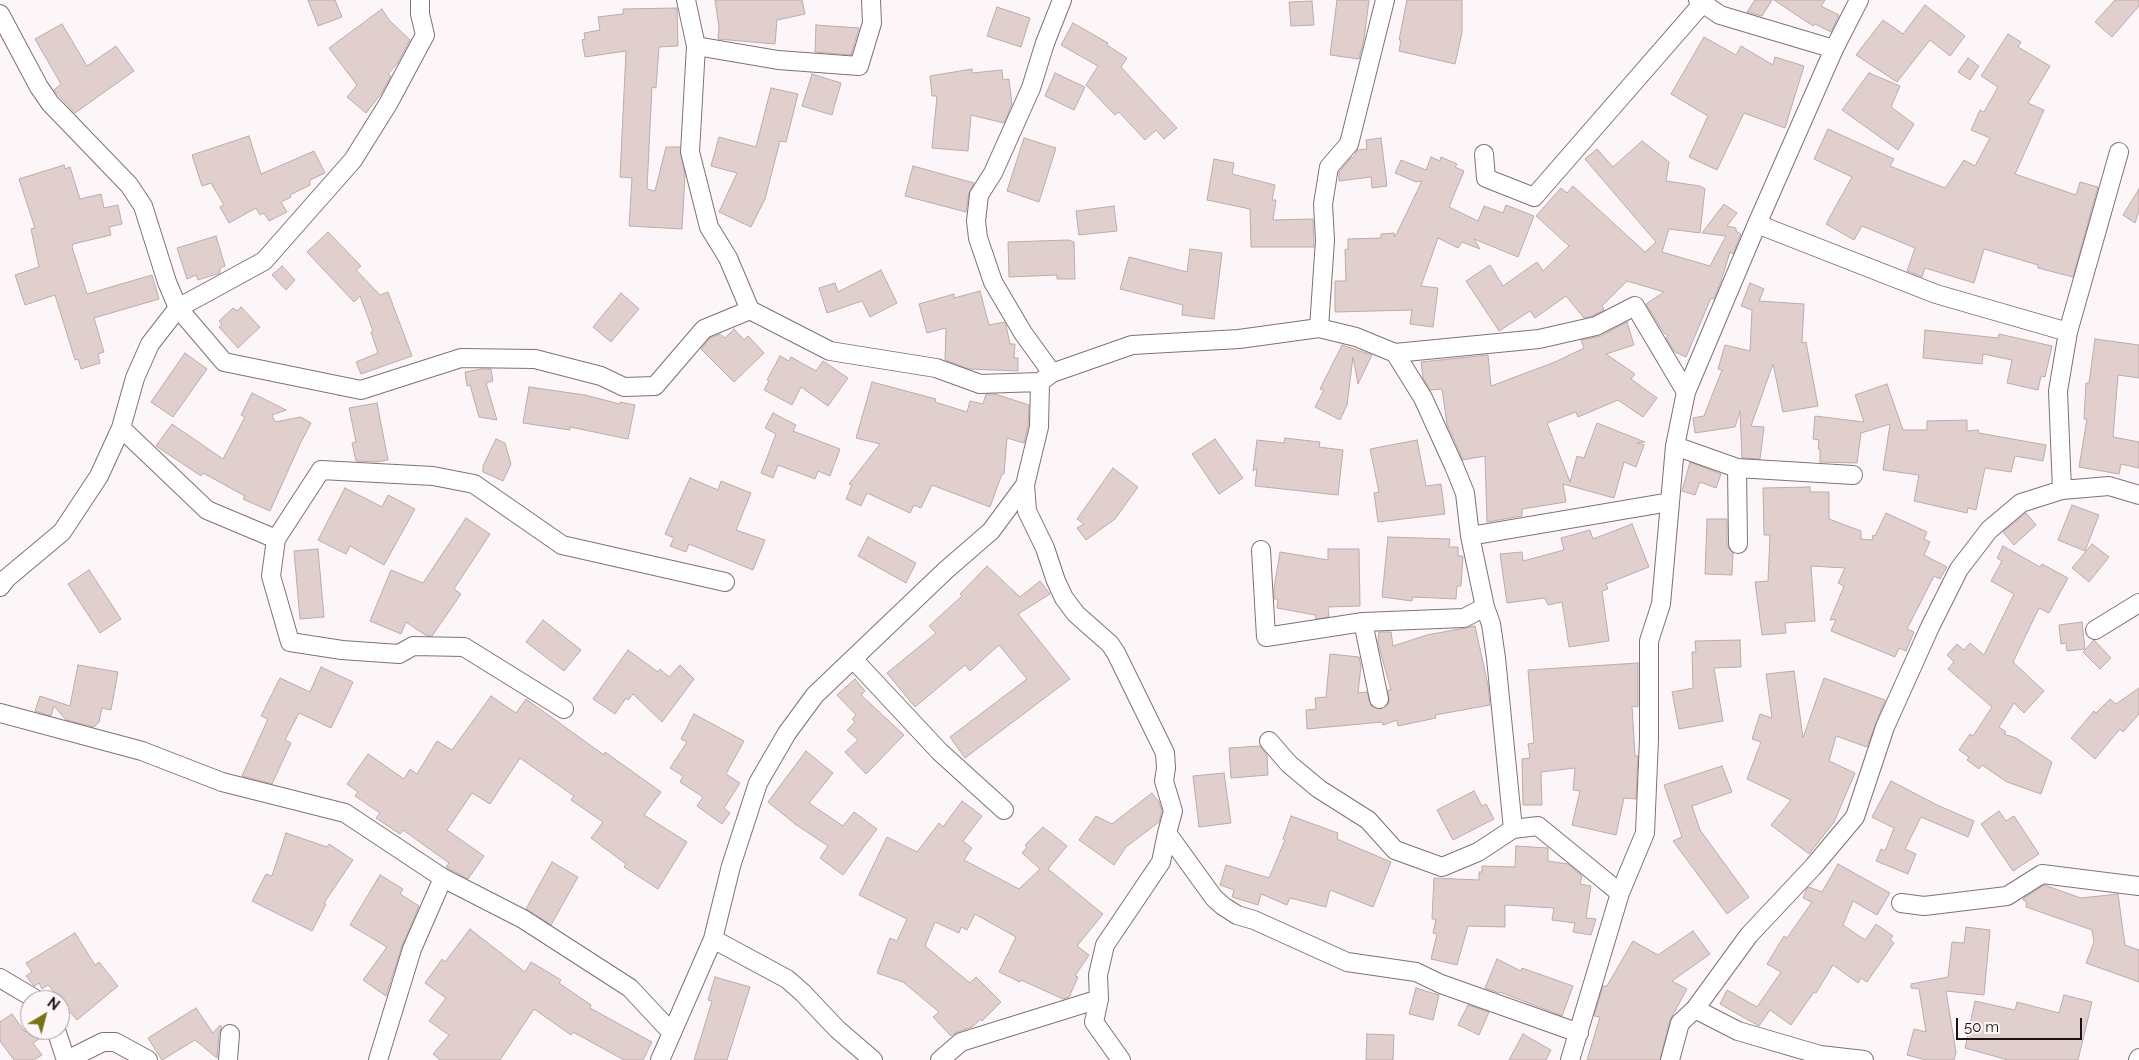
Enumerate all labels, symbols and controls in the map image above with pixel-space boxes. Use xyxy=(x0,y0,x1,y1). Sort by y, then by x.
north arrow xyxy=(20,990,70,1040)
text: N xyxy=(44,994,63,1013)
scale bar xyxy=(1959,1008,2085,1040)
text: 50 m xyxy=(1964,1018,1999,1036)

